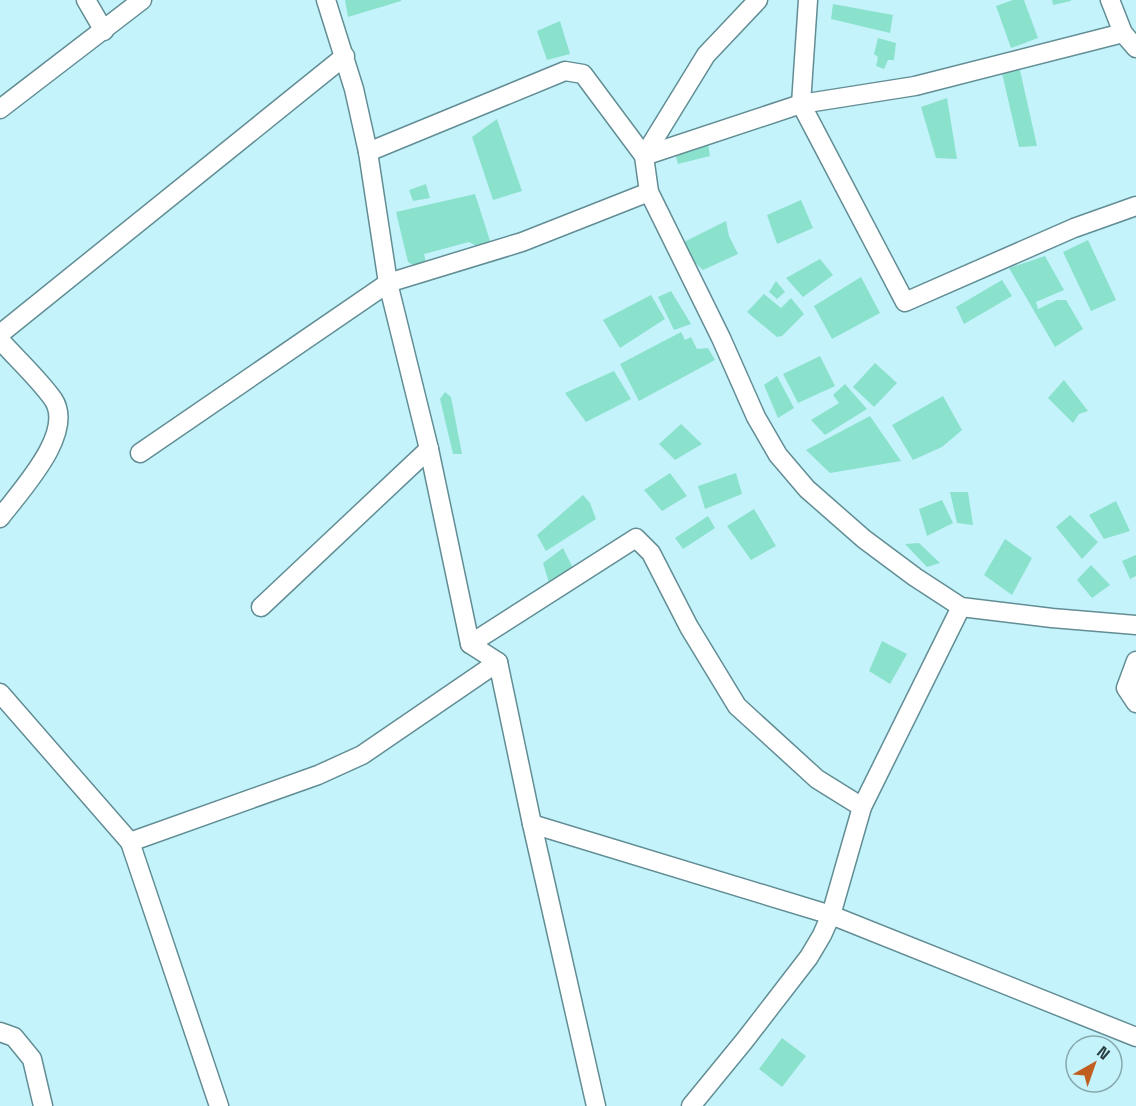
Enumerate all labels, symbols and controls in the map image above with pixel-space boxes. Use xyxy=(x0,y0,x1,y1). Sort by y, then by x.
north arrow xyxy=(1064,1034,1124,1094)
text: N xyxy=(1092,1041,1114,1064)

